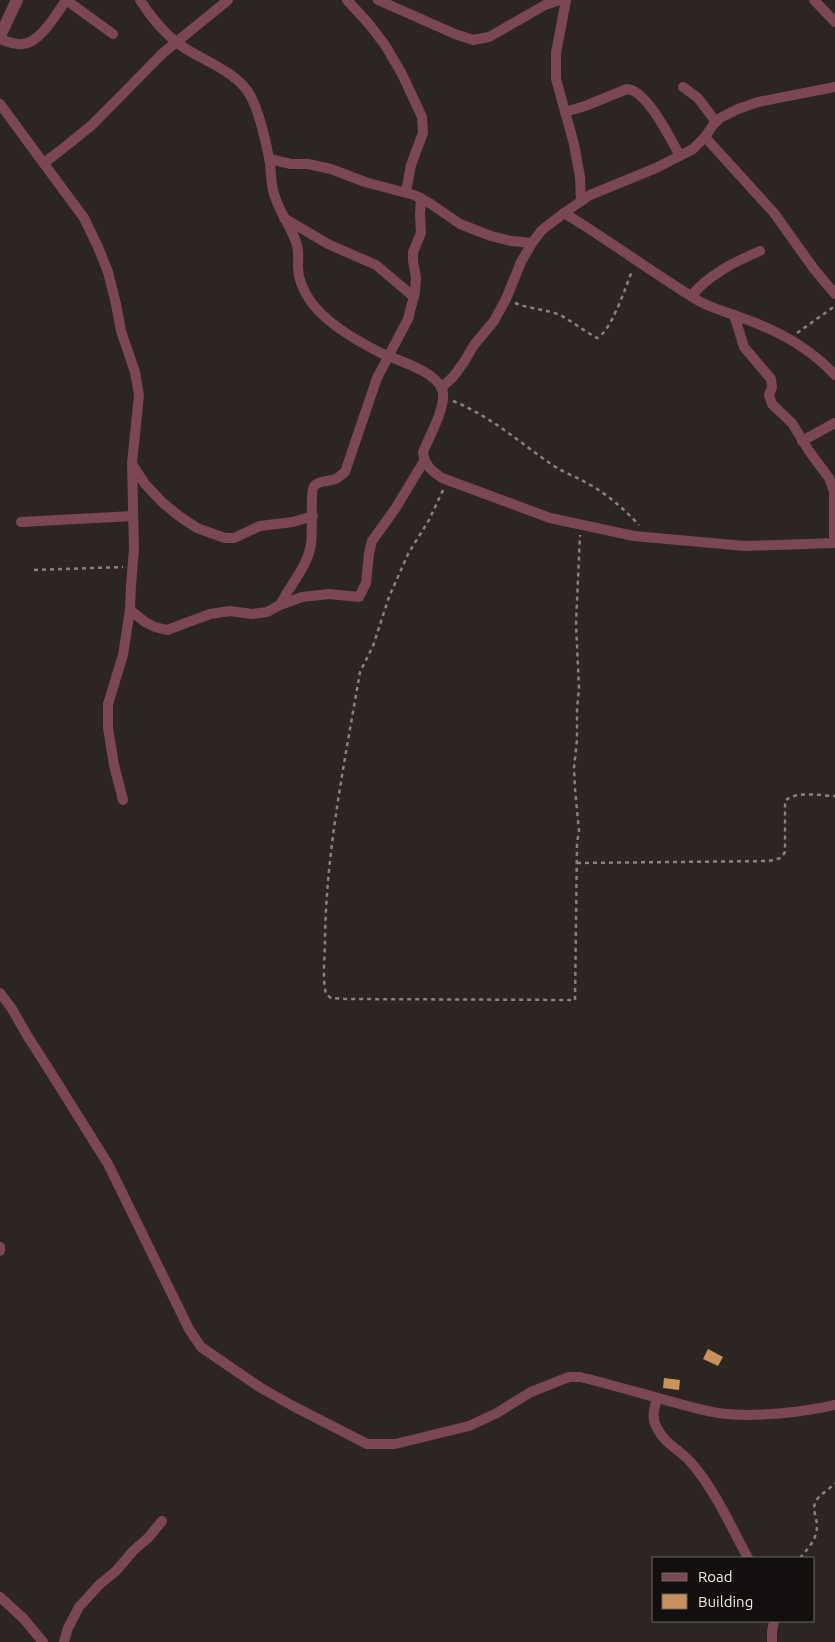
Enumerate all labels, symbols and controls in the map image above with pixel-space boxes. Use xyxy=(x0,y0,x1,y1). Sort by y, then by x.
legend xyxy=(652,1557,815,1622)
text: Road xyxy=(698,1568,733,1585)
text: Building xyxy=(698,1593,753,1610)

